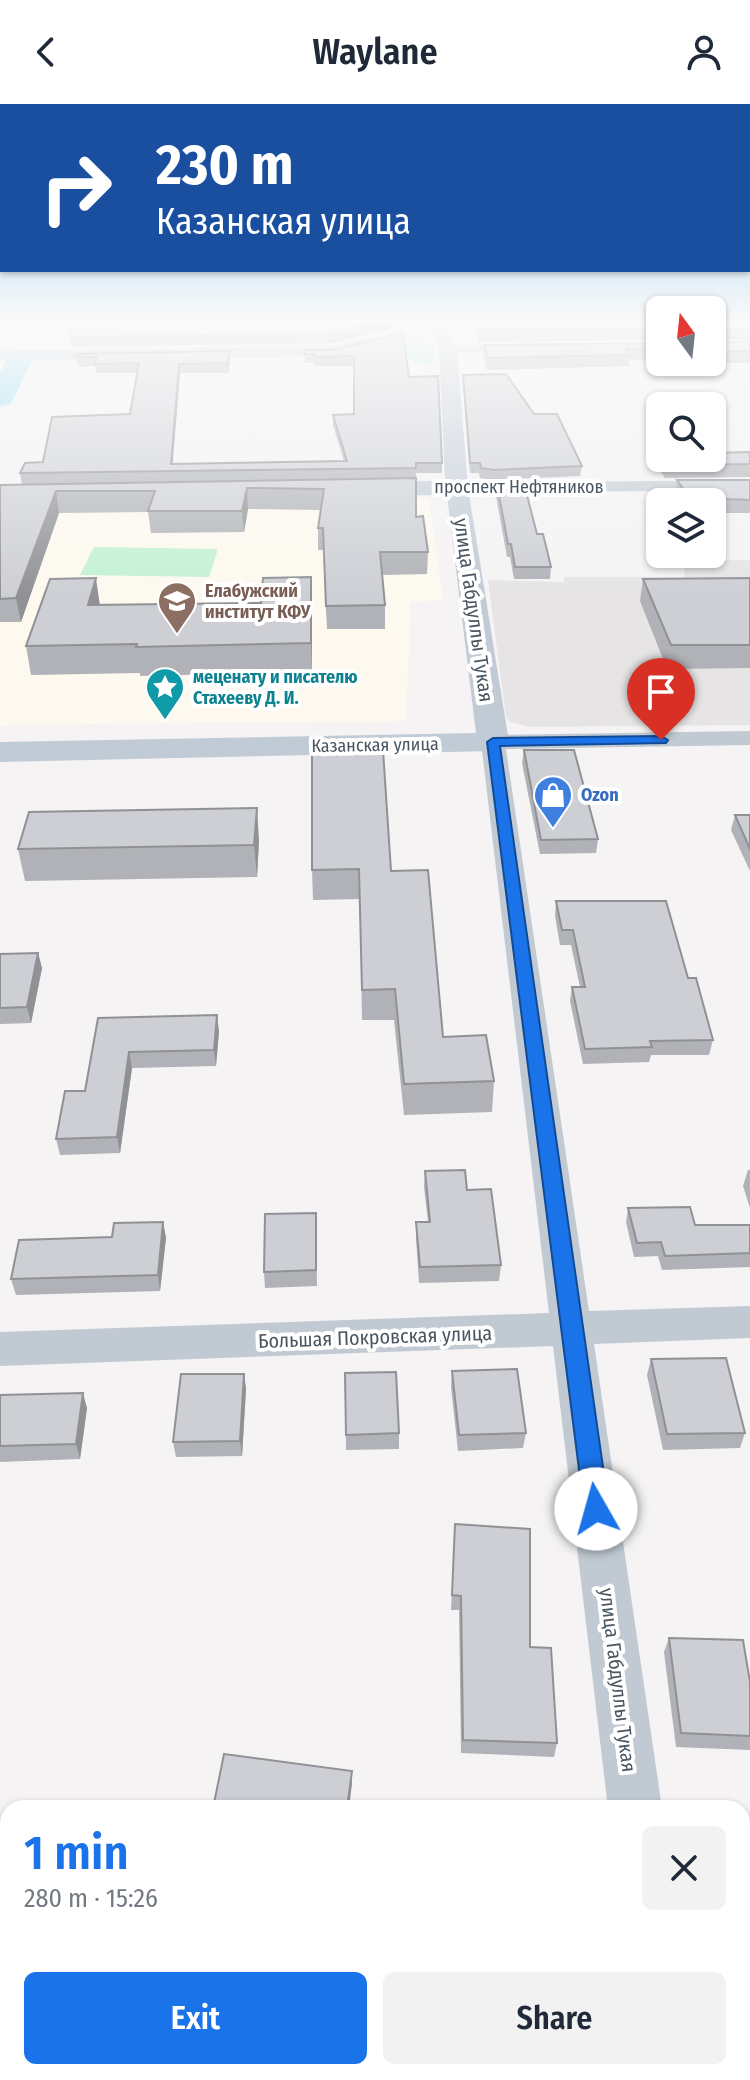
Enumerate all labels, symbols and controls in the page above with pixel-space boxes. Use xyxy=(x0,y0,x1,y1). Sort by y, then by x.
icon: back xyxy=(24,30,68,74)
text: Waylane xyxy=(312,30,438,74)
icon: person xyxy=(682,30,726,74)
text: 230 m xyxy=(156,132,293,199)
icon: right xyxy=(24,136,128,240)
text: Казанская улица xyxy=(156,200,411,244)
north arrow xyxy=(646,296,726,376)
map controls xyxy=(646,296,726,568)
button: search xyxy=(646,392,726,472)
street label: проспект Нефтяников xyxy=(434,476,604,498)
button: layers xyxy=(646,488,726,568)
street label: улица Габдуллы Тукая xyxy=(449,516,499,704)
school or university icon: Елабужский институт КФУ xyxy=(156,580,198,635)
place label: Елабужский институт КФУ xyxy=(205,580,311,623)
pin xyxy=(627,658,695,740)
place icon: меценату и писателю Стахееву Д. И. xyxy=(144,666,186,721)
place label: меценату и писателю Стахееву Д. И. xyxy=(193,666,358,709)
icon: arrive xyxy=(639,670,683,714)
street label: Казанская улица xyxy=(311,733,439,757)
shop icon: Ozon xyxy=(532,774,574,829)
place label: Ozon xyxy=(581,784,619,806)
street label: Большая Покровская улица xyxy=(257,1321,493,1353)
position arrow xyxy=(554,1467,638,1551)
street label: улица Габдуллы Тукая xyxy=(595,1586,641,1774)
text: 1 min xyxy=(24,1824,129,1882)
button: close xyxy=(642,1826,726,1910)
text: 280 m · 15:26 xyxy=(24,1883,158,1914)
button: Exit xyxy=(24,1972,367,2064)
button: Share xyxy=(383,1972,726,2064)

